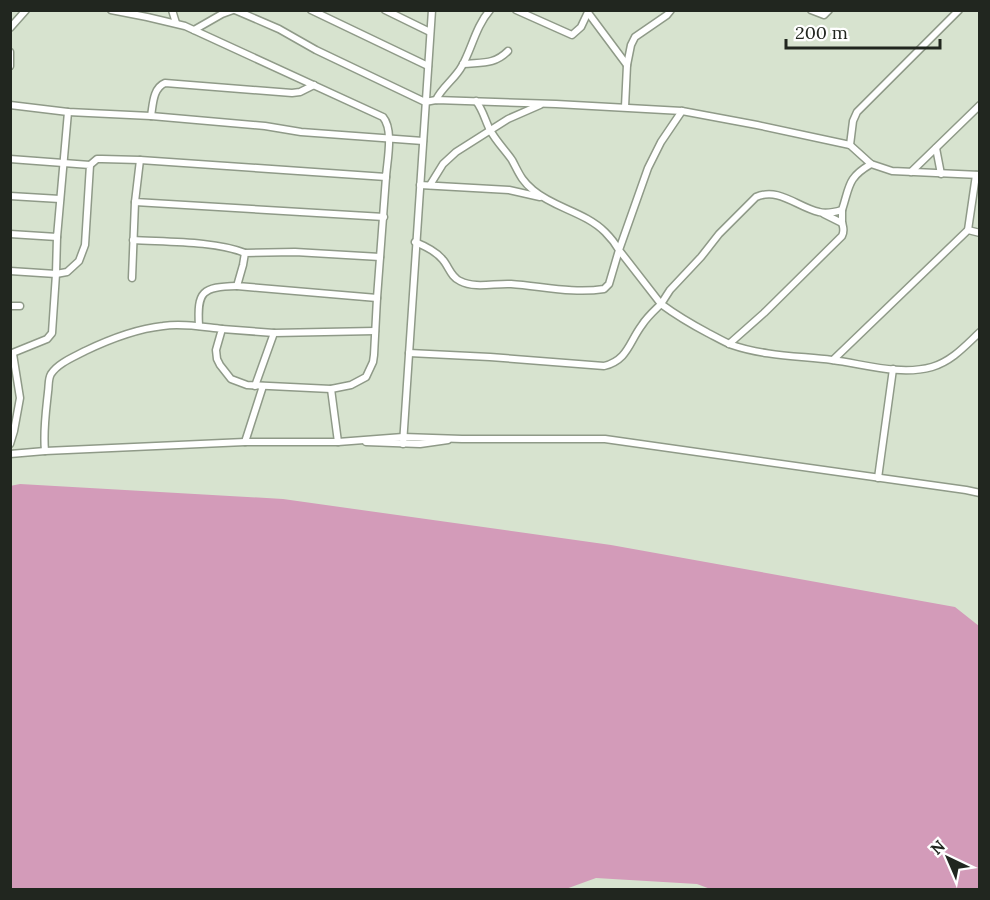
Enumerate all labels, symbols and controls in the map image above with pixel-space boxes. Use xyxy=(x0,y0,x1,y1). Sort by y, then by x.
scale bar xyxy=(786,12,940,50)
text: 200 m xyxy=(795,21,848,44)
north arrow xyxy=(918,828,978,888)
text: N xyxy=(926,836,949,859)

